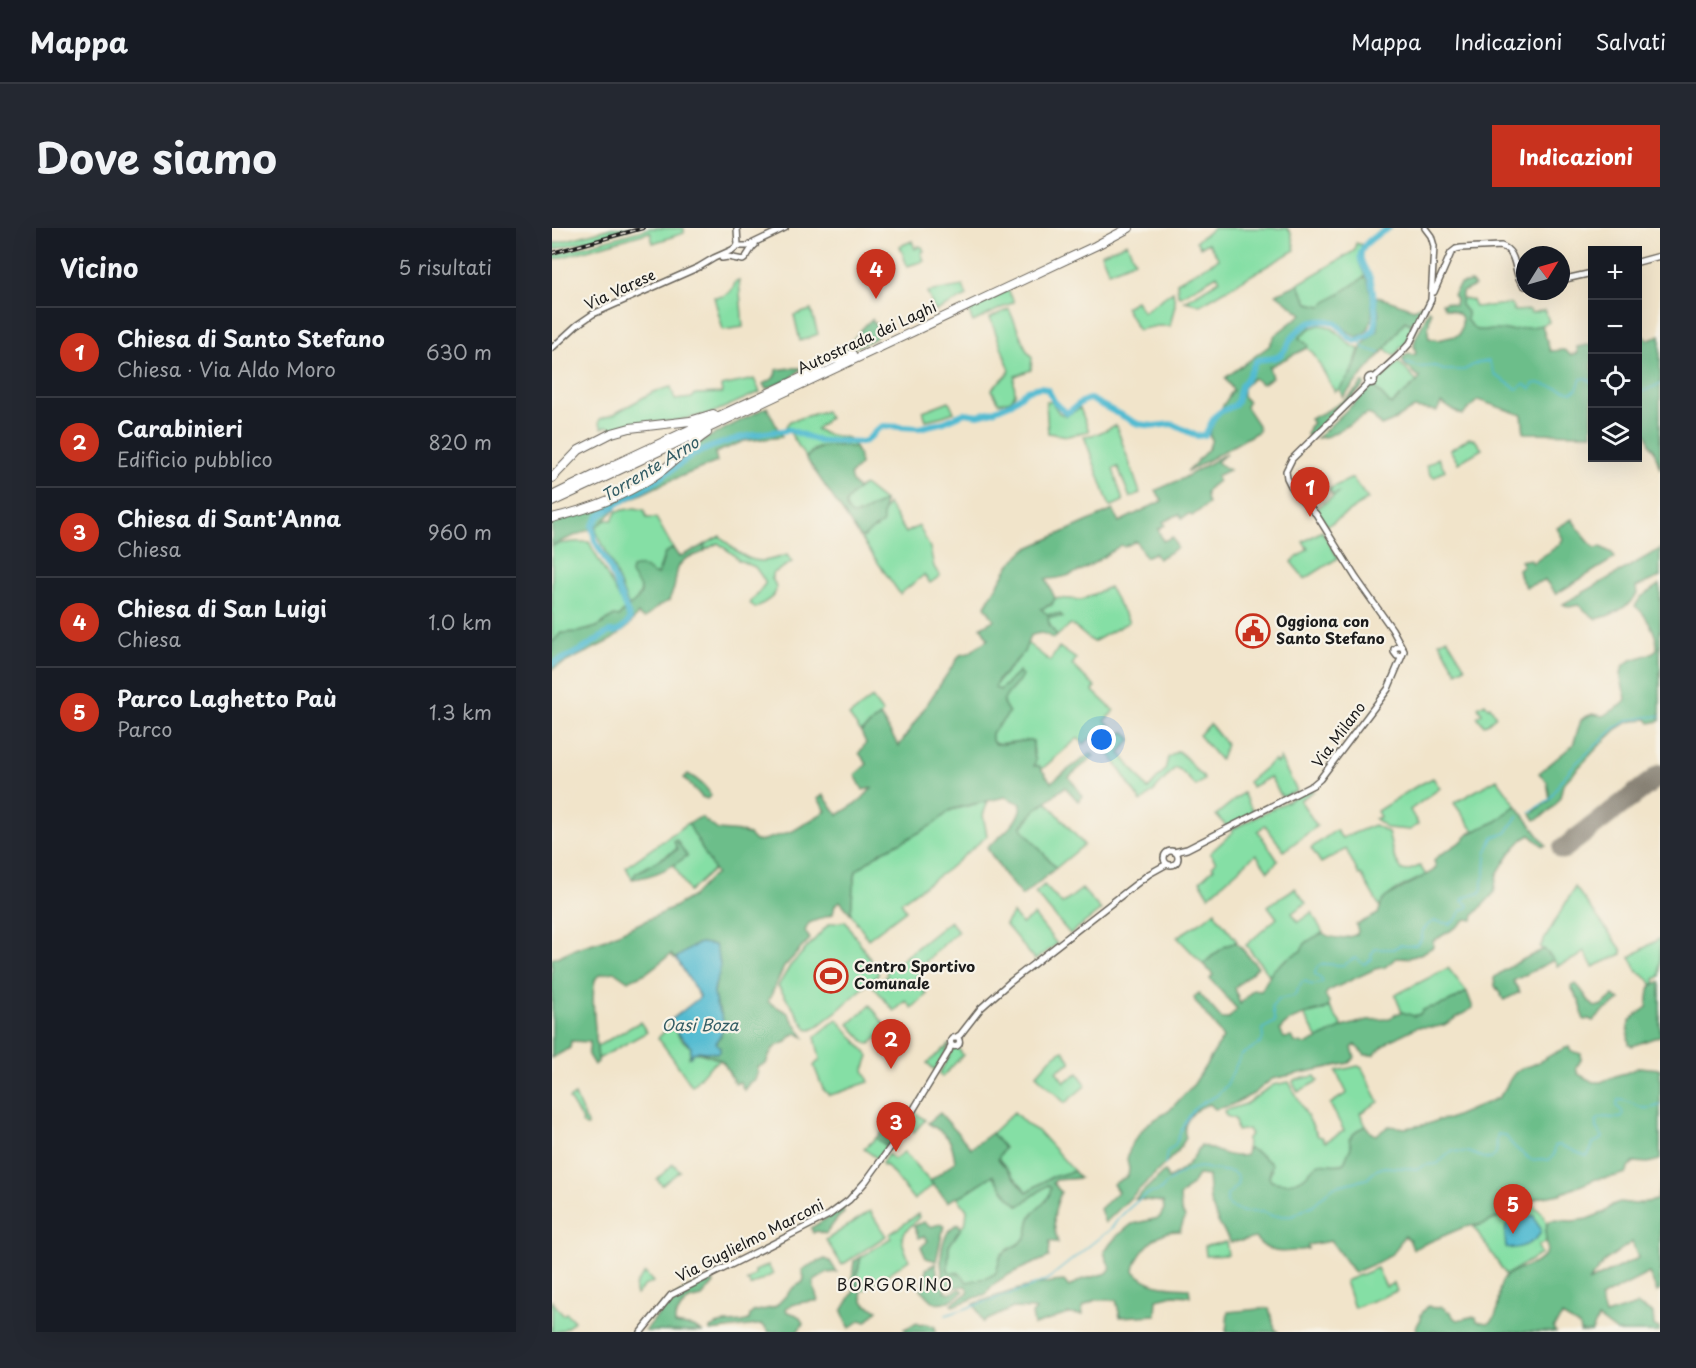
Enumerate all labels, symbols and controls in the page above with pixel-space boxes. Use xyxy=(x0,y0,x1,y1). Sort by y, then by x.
text: Mappa xyxy=(30,20,128,63)
text: Mappa xyxy=(1351,25,1421,57)
text: Indicazioni xyxy=(1454,25,1562,57)
text: Salvati xyxy=(1595,25,1666,57)
text: Dove siamo xyxy=(36,125,277,188)
button: Indicazioni xyxy=(1492,125,1660,187)
north arrow xyxy=(1516,246,1570,300)
map controls xyxy=(1588,246,1642,462)
button: + xyxy=(1588,246,1642,300)
text: Vicino xyxy=(60,248,138,287)
pin: 4 xyxy=(856,250,896,299)
text: 5 risultati xyxy=(398,252,492,282)
street label: Via Varese xyxy=(580,262,659,315)
street label: Autostrada dei Laghi xyxy=(793,294,940,379)
button: − xyxy=(1588,300,1642,354)
text: Chiesa di Santo Stefano xyxy=(117,321,385,354)
text: 1 xyxy=(75,337,84,367)
text: 630 m xyxy=(426,337,492,367)
text: Chiesa · Via Aldo Moro xyxy=(117,354,336,384)
button: locate xyxy=(1588,354,1642,408)
button: layers xyxy=(1588,408,1642,462)
text: Carabinieri xyxy=(117,411,243,444)
text: 2 xyxy=(72,427,87,457)
text: 820 m xyxy=(429,427,492,457)
water label: Torrente Arno xyxy=(596,429,704,507)
text: Edificio pubblico xyxy=(117,444,273,474)
pin: 1 xyxy=(1290,468,1329,517)
text: Chiesa di Sant'Anna xyxy=(117,501,341,534)
text: 3 xyxy=(73,517,86,547)
text: 960 m xyxy=(428,517,492,547)
text: Chiesa xyxy=(117,534,181,564)
text: Chiesa di San Luigi xyxy=(117,591,326,624)
text: 4 xyxy=(73,607,86,637)
text: 1.0 km xyxy=(428,607,492,637)
place label: Oggiona con Santo Stefano xyxy=(1276,609,1385,649)
public building icon: Oggiona con Santo Stefano xyxy=(1235,613,1271,649)
text: Chiesa xyxy=(117,624,181,654)
text: Parco Laghetto Paù xyxy=(117,681,337,714)
street label: Via Milano xyxy=(1305,696,1370,772)
text: 5 xyxy=(73,697,86,727)
text: 1.3 km xyxy=(429,697,492,727)
text: Parco xyxy=(117,714,172,744)
your location xyxy=(1087,725,1116,754)
place label: Centro Sportivo Comunale xyxy=(854,954,975,994)
sports icon: Centro Sportivo Comunale xyxy=(813,958,849,994)
water label: Oasi Boza xyxy=(662,1012,739,1036)
pin: 2 xyxy=(872,1020,910,1069)
pin: 3 xyxy=(876,1102,916,1152)
pin: 5 xyxy=(1494,1184,1532,1234)
street label: Via Guglielmo Marconi xyxy=(671,1192,827,1287)
district label: BORGORINO xyxy=(837,1272,953,1296)

